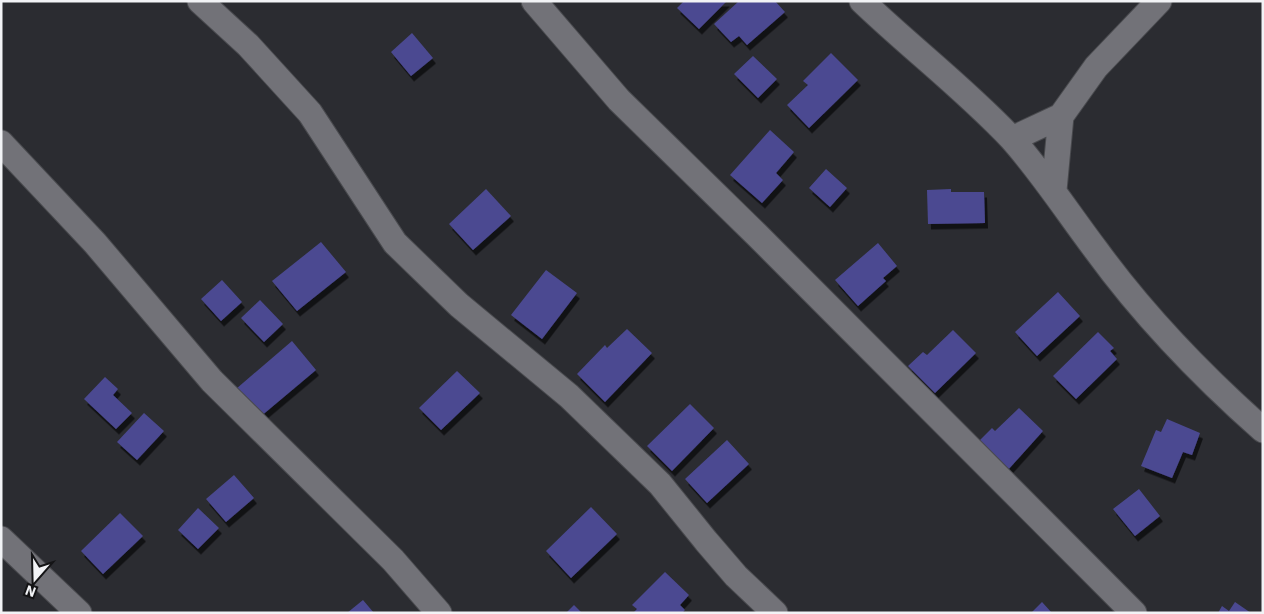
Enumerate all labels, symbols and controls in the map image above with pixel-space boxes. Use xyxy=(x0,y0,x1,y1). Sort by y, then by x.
north arrow xyxy=(10,554,60,604)
text: N xyxy=(23,581,38,601)

